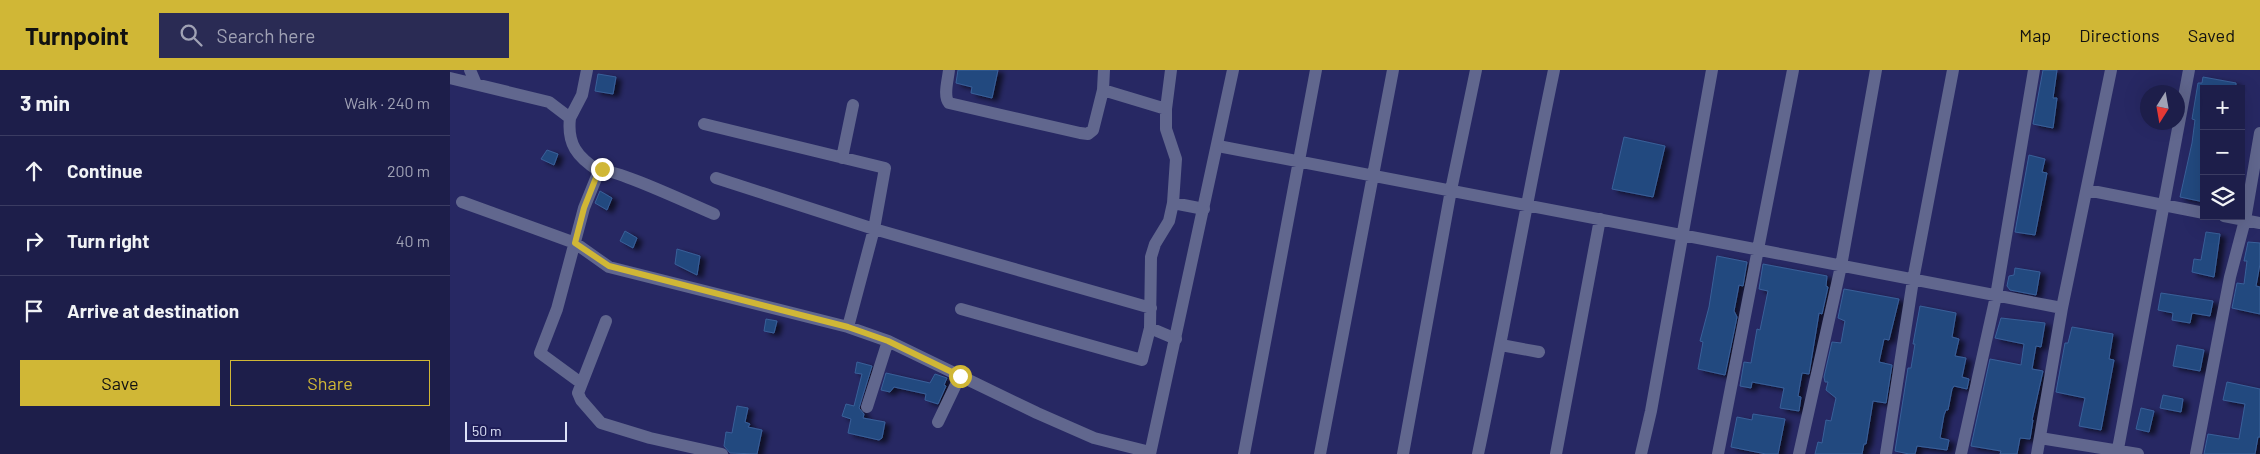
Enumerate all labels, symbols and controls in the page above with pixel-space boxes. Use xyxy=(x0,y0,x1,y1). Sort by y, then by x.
search box xyxy=(159,13,509,58)
text: Turnpoint xyxy=(25,21,129,50)
icon: search xyxy=(177,21,205,49)
text: Search here xyxy=(217,24,315,47)
text: Map xyxy=(2019,24,2051,46)
text: Directions xyxy=(2079,24,2160,46)
text: Saved xyxy=(2188,24,2235,46)
north arrow xyxy=(2140,85,2185,130)
map controls xyxy=(2200,85,2245,220)
button: + xyxy=(2200,85,2245,130)
text: 3 min xyxy=(20,90,70,115)
text: Walk · 240 m xyxy=(344,93,430,112)
button: − xyxy=(2200,130,2245,175)
icon: ahead xyxy=(20,157,48,185)
route end xyxy=(591,158,614,181)
text: Continue xyxy=(67,159,143,182)
text: 200 m xyxy=(387,161,430,180)
button: layers xyxy=(2200,175,2245,220)
icon: right xyxy=(20,227,48,255)
text: Turn right xyxy=(67,229,149,252)
text: 40 m xyxy=(396,231,430,250)
icon: arrive xyxy=(20,297,48,325)
text: Arrive at destination xyxy=(67,299,239,322)
button: Save xyxy=(20,360,220,406)
button: Share xyxy=(230,360,430,406)
route start xyxy=(949,365,972,388)
scale bar xyxy=(465,419,568,442)
text: 50 m xyxy=(472,422,501,439)

